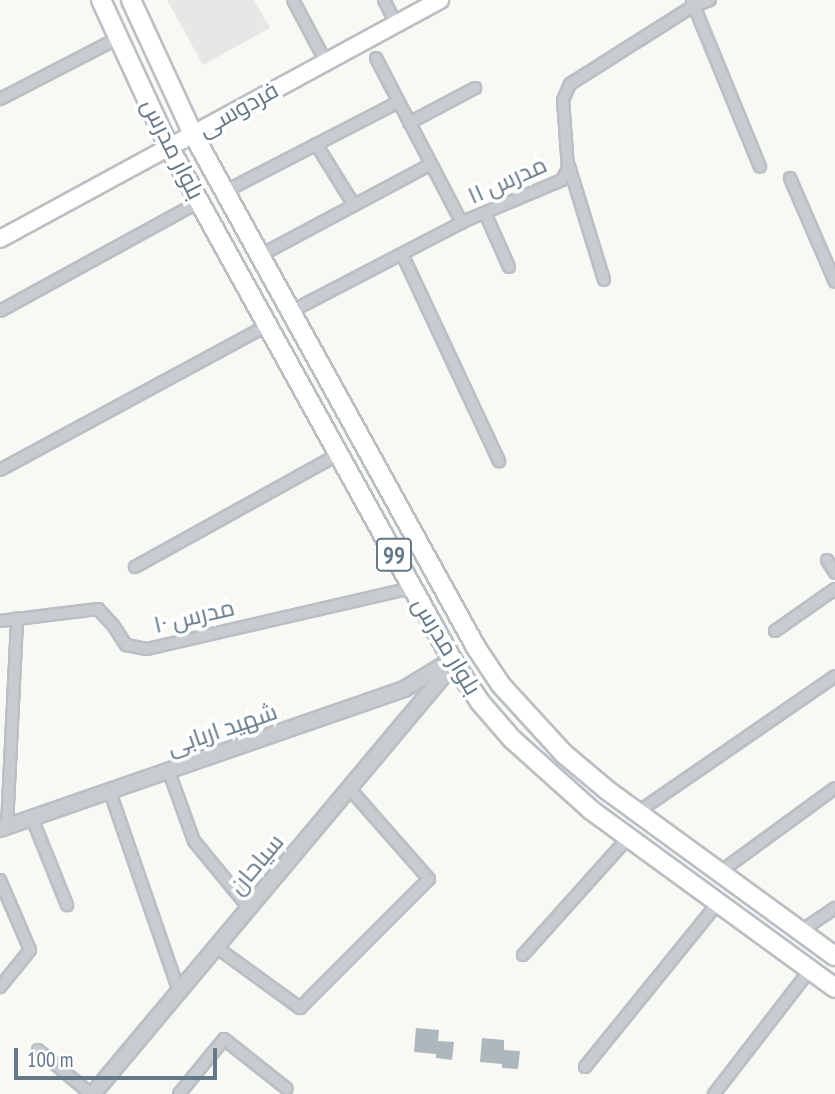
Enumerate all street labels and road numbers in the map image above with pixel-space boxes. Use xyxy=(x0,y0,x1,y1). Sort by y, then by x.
street label: فردوسی xyxy=(193,75,283,143)
street label: بلوار مدرس xyxy=(135,94,211,204)
street label: مدرس ۱۱ xyxy=(463,150,551,210)
road number: 99 xyxy=(375,536,413,575)
street label: بلوار مدرس xyxy=(407,592,487,700)
street label: مدرس ۱۰ xyxy=(151,593,237,639)
street label: شهید اربابی xyxy=(163,697,281,761)
street label: سیاحان xyxy=(222,828,290,900)

